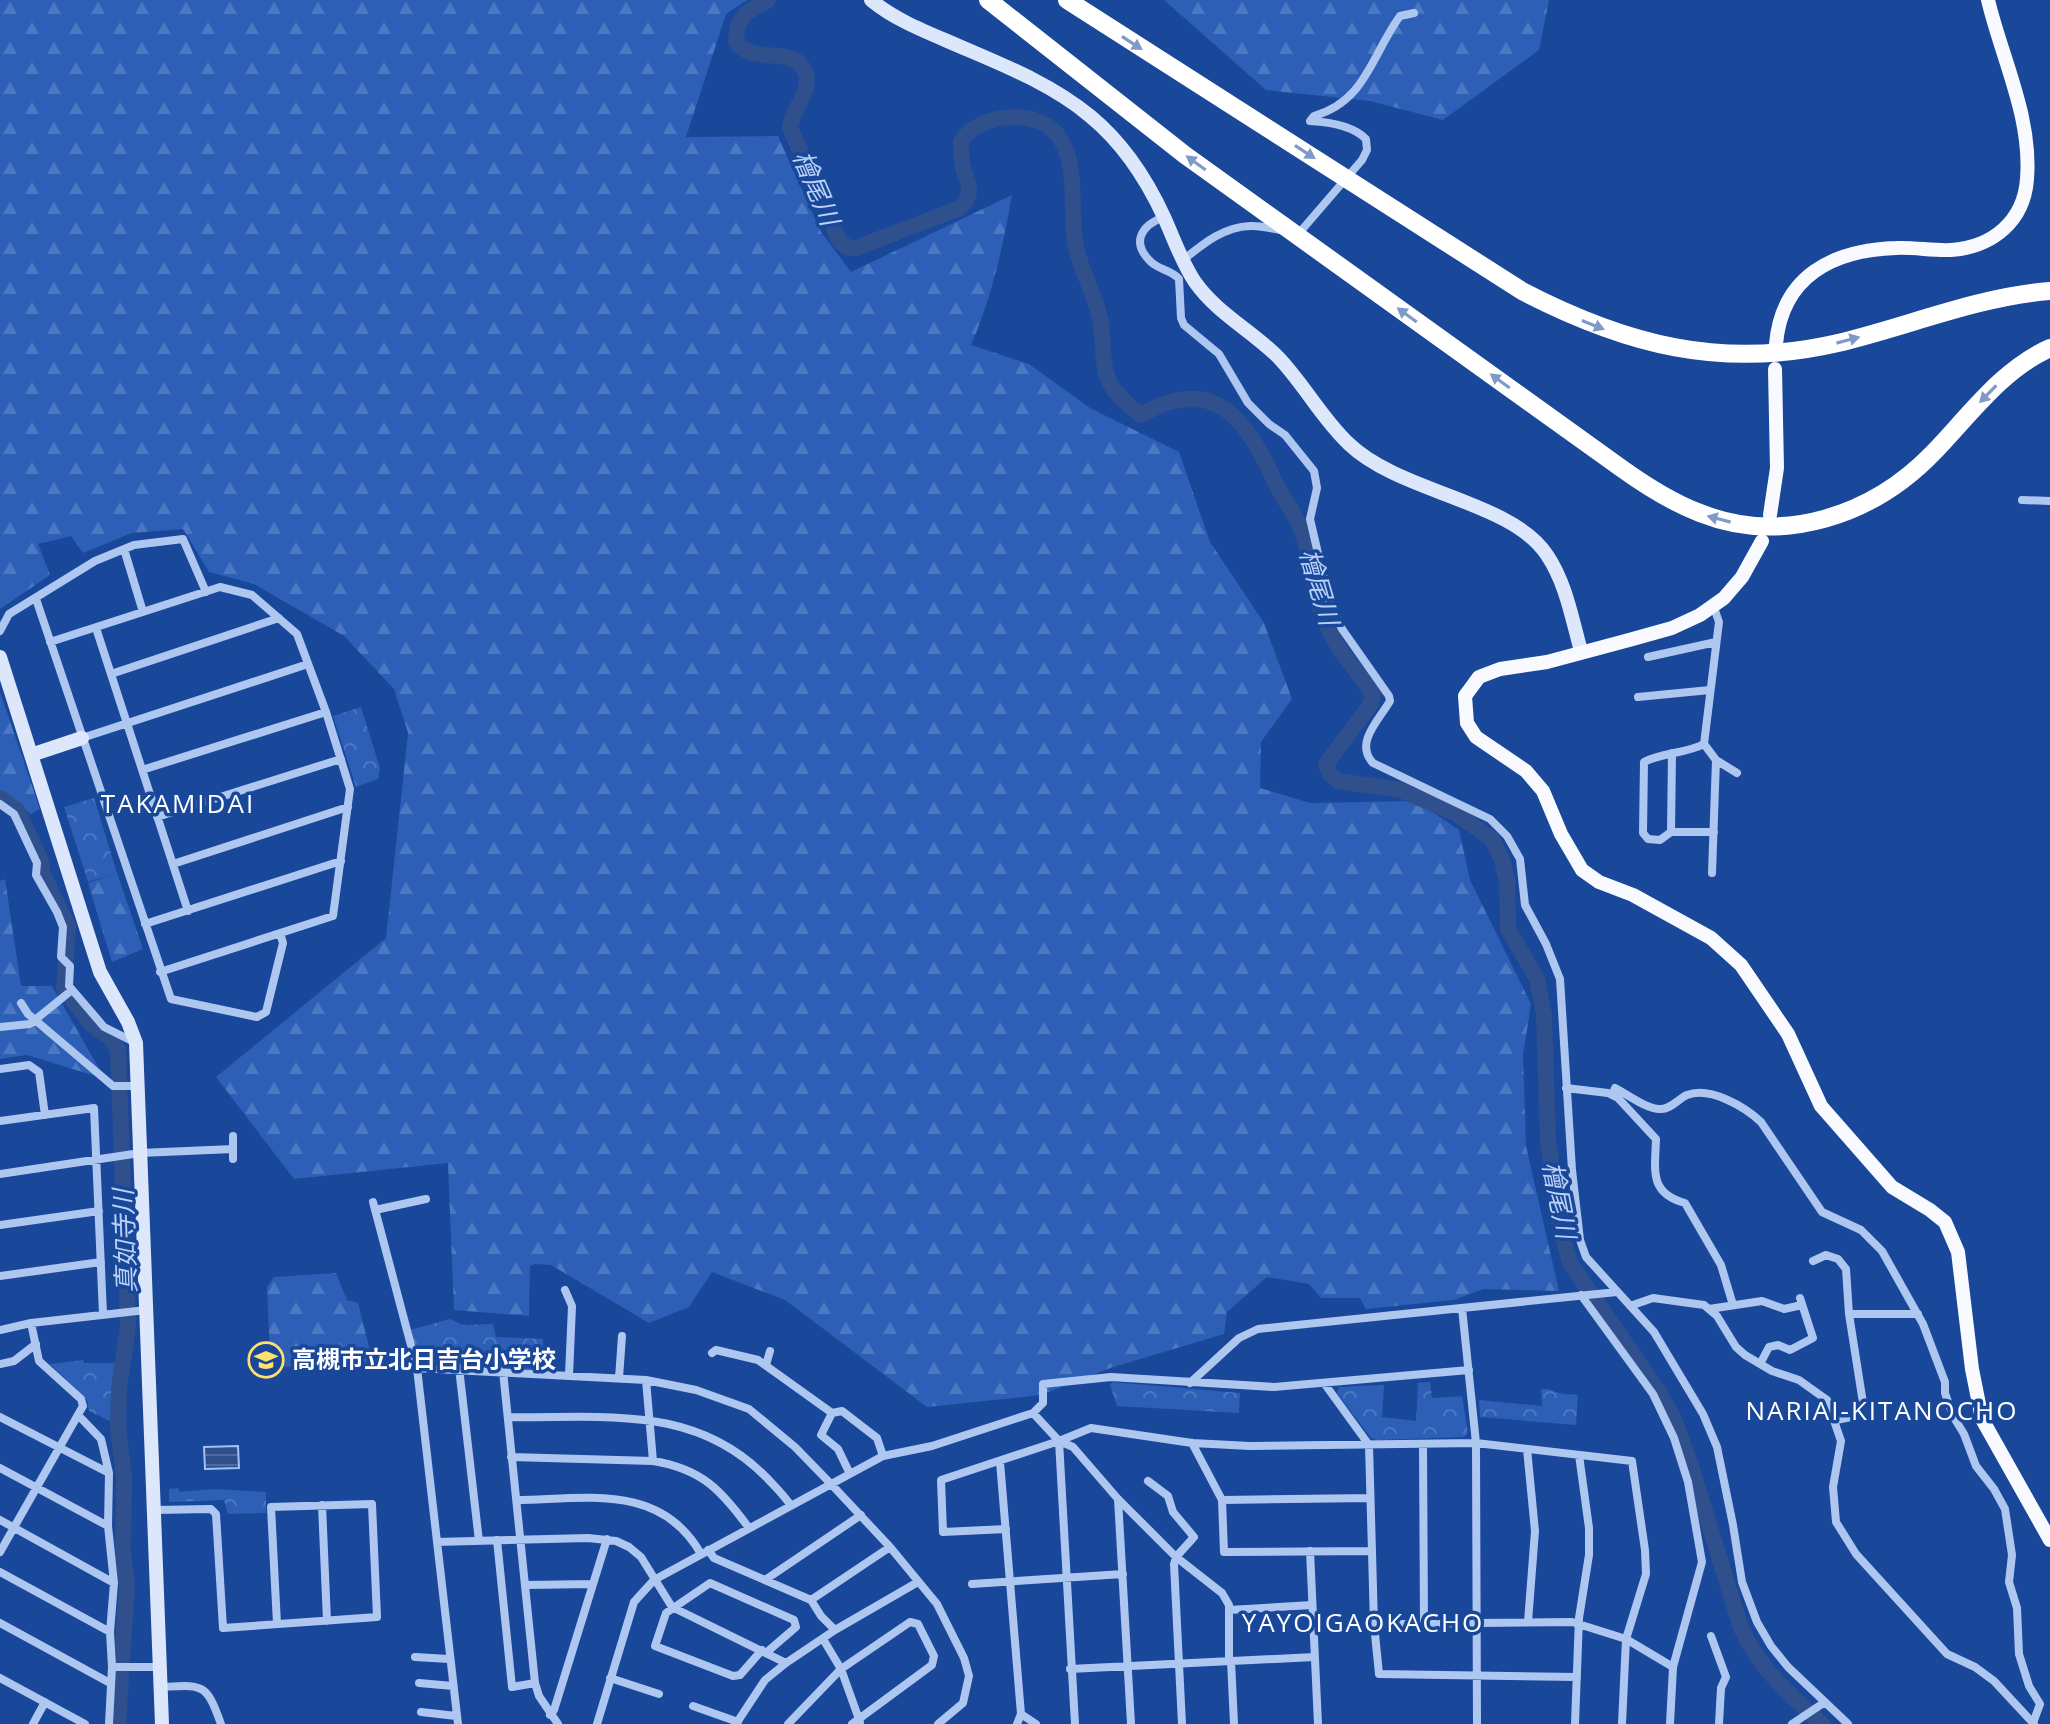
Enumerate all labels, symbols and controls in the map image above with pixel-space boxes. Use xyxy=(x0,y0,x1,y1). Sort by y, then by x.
one-way arrow xyxy=(1121,35,1143,50)
one-way arrow xyxy=(1294,144,1315,159)
water label: 檜尾川 xyxy=(785,145,850,233)
one-way arrow xyxy=(1186,156,1206,172)
one-way arrow xyxy=(1397,308,1418,323)
one-way arrow xyxy=(1581,319,1605,332)
one-way arrow xyxy=(1836,333,1860,346)
one-way arrow xyxy=(1490,374,1510,390)
one-way arrow xyxy=(1979,384,1998,403)
one-way arrow xyxy=(1707,512,1732,524)
water label: 檜尾川 xyxy=(1292,544,1349,632)
district label: TAKAMIDAI xyxy=(101,785,255,821)
water label: 檜尾川 xyxy=(1535,1158,1586,1244)
water label: 真如寺川 xyxy=(104,1185,144,1294)
school or university icon: 高槻市立北日吉台小学校 xyxy=(247,1341,285,1379)
place label: 高槻市立北日吉台小学校 xyxy=(292,1342,556,1375)
district label: NARIAI-KITANOCHO xyxy=(1746,1392,2018,1428)
district label: YAYOIGAOKACHO xyxy=(1242,1604,1484,1640)

